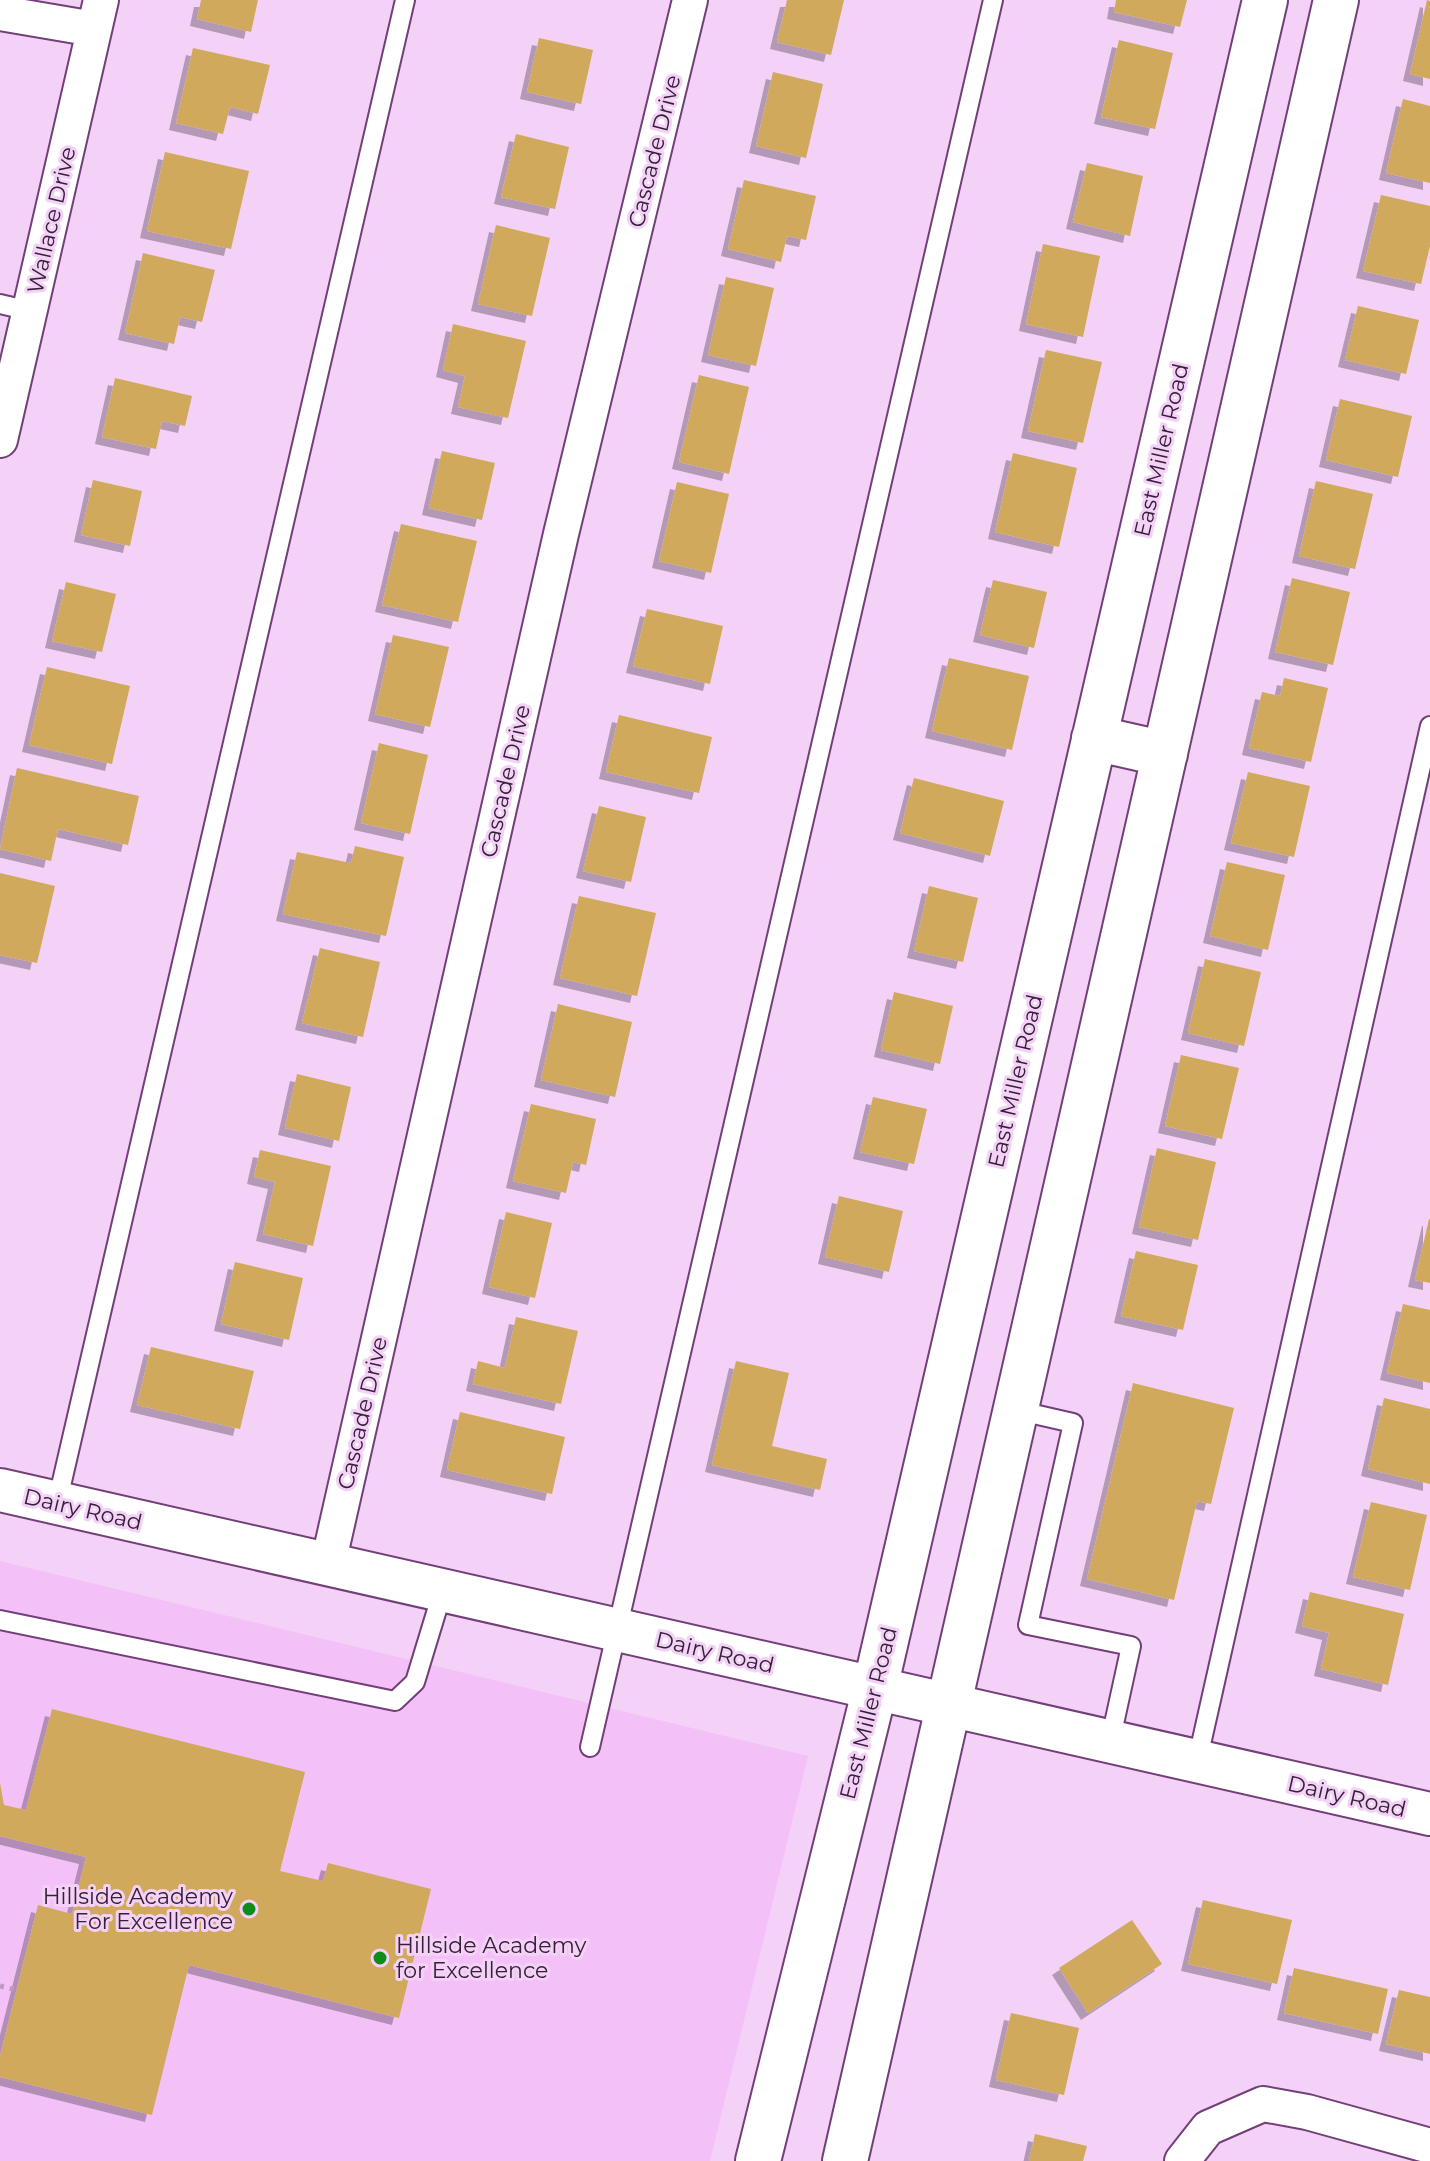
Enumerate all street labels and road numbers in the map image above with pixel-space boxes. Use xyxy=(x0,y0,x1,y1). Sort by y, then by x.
street label: Cascade Drive xyxy=(623,72,686,230)
street label: Wallace Drive xyxy=(21,144,82,296)
street label: East Miller Road xyxy=(1128,361,1195,539)
street label: Cascade Drive xyxy=(475,702,536,860)
street label: East Miller Road xyxy=(982,992,1049,1170)
street label: Cascade Drive xyxy=(332,1334,393,1492)
street label: Dairy Road xyxy=(21,1483,145,1536)
street label: East Miller Road xyxy=(834,1624,903,1802)
street label: Dairy Road xyxy=(653,1626,777,1679)
street label: Dairy Road xyxy=(1285,1770,1409,1823)

